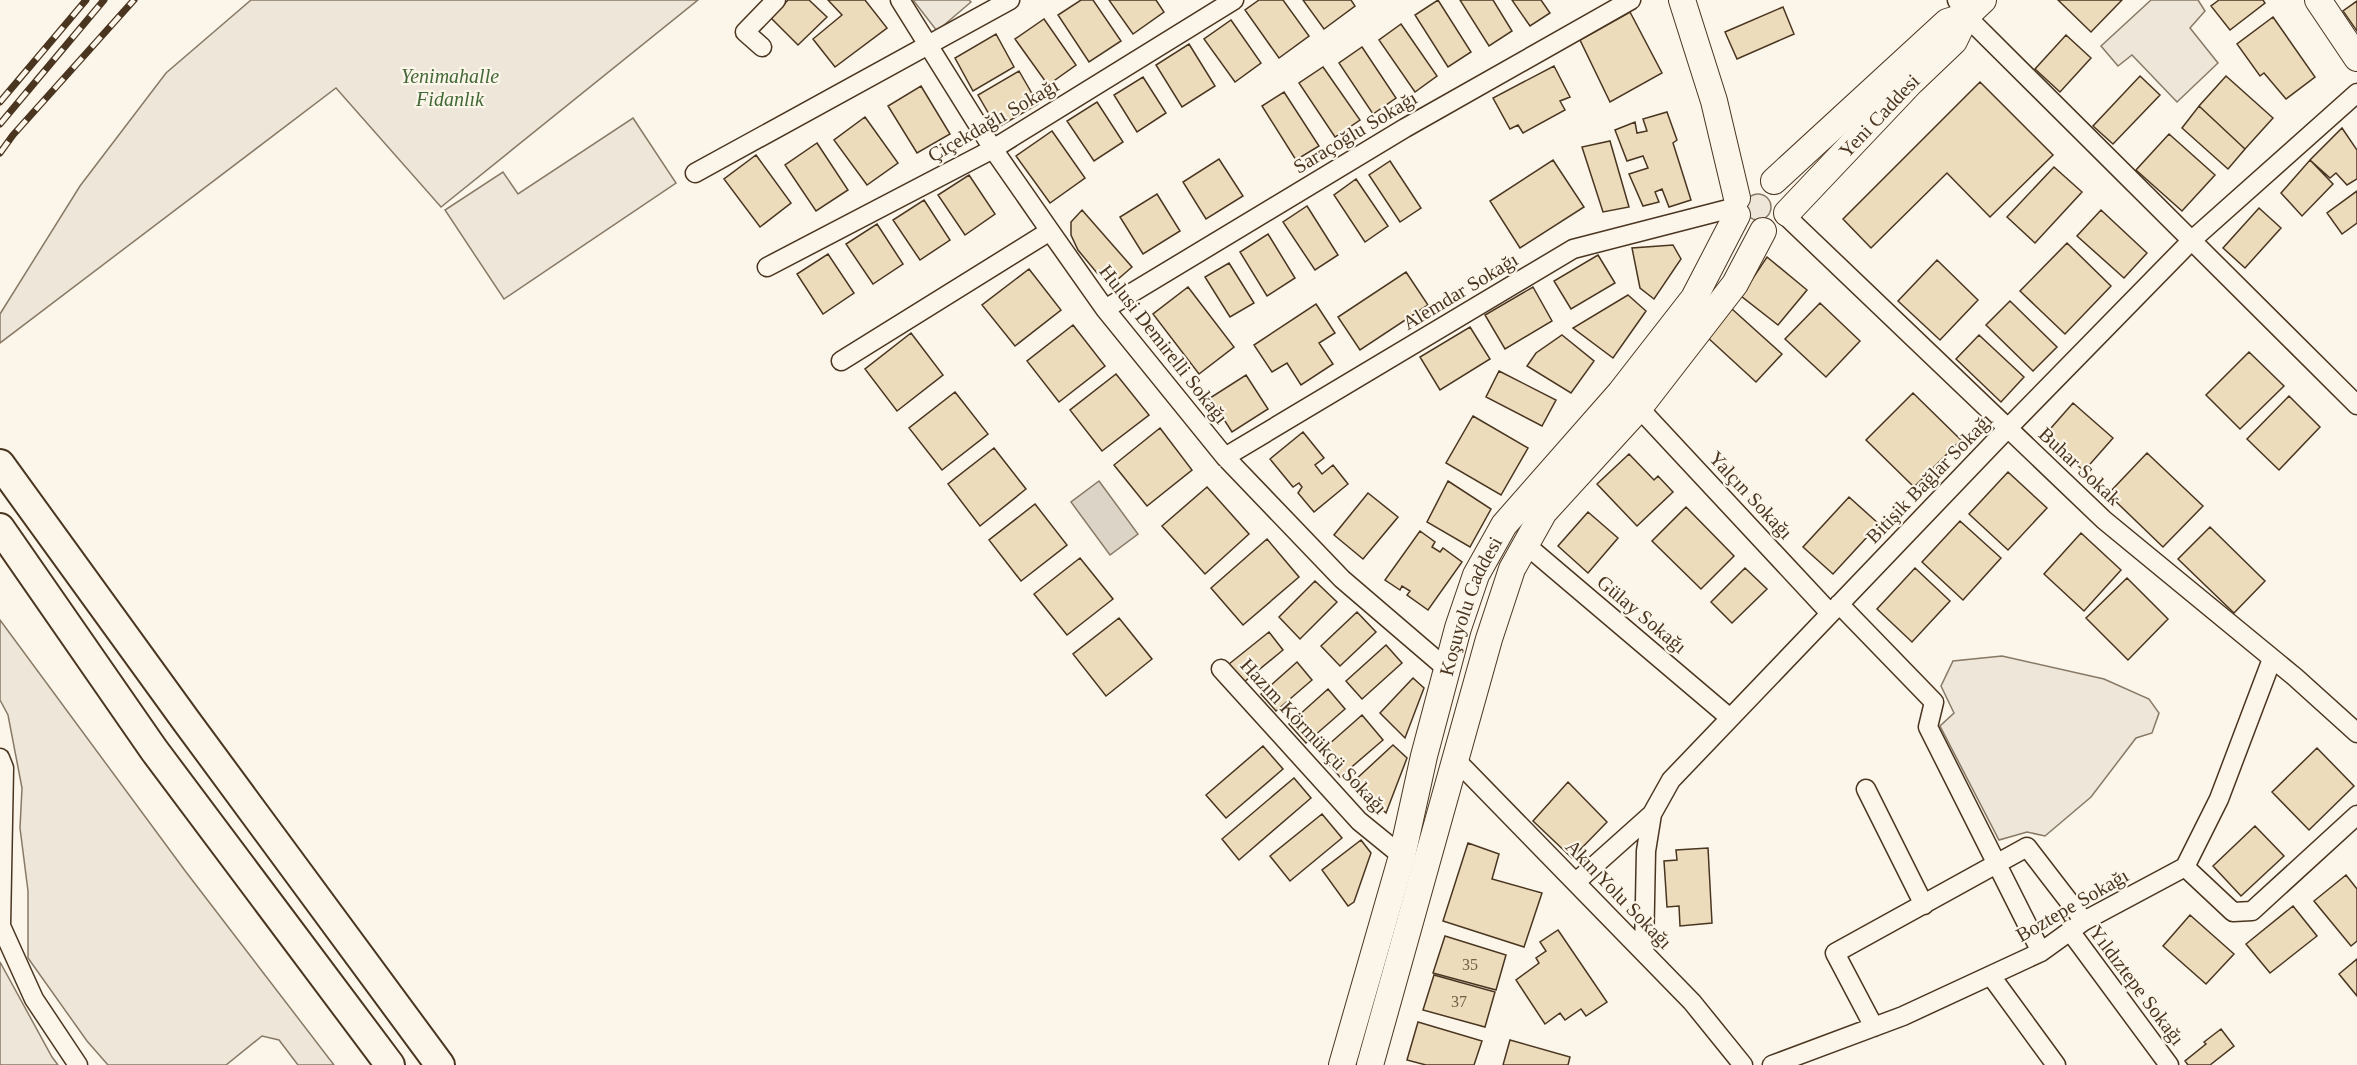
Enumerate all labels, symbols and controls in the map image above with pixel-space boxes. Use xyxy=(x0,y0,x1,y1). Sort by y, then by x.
park label: Yenimahalle Fidanlık xyxy=(401,65,499,110)
street label: Yeni Caddesi xyxy=(1835,69,1924,162)
street label: Çiçekdağlı Sokağı xyxy=(924,73,1063,167)
street label: Saraçoğlu Sokağı xyxy=(1289,86,1422,178)
street label: Alemdar Sokağı xyxy=(1398,248,1523,335)
street label: Hulusi Demirelli Sokağı xyxy=(1094,260,1233,429)
street label: Bitişik Bağlar Sokağı xyxy=(1861,408,1998,548)
street label: Buhar Sokak xyxy=(2035,423,2125,509)
street label: Yalçın Sokağı xyxy=(1704,447,1797,544)
street label: Koşuyolu Caddesi xyxy=(1435,532,1507,678)
street label: Gülay Sokağı xyxy=(1592,570,1691,659)
street label: Hazım Körmükçü Sokağı xyxy=(1236,654,1392,819)
street label: Akın Yolu Sokağı xyxy=(1561,835,1677,954)
street label: Boztepe Sokağı xyxy=(2012,864,2133,947)
street label: Yıldıztepe Sokağı xyxy=(2084,921,2189,1050)
house number: 35 xyxy=(1462,956,1478,973)
house number: 37 xyxy=(1451,993,1467,1010)

